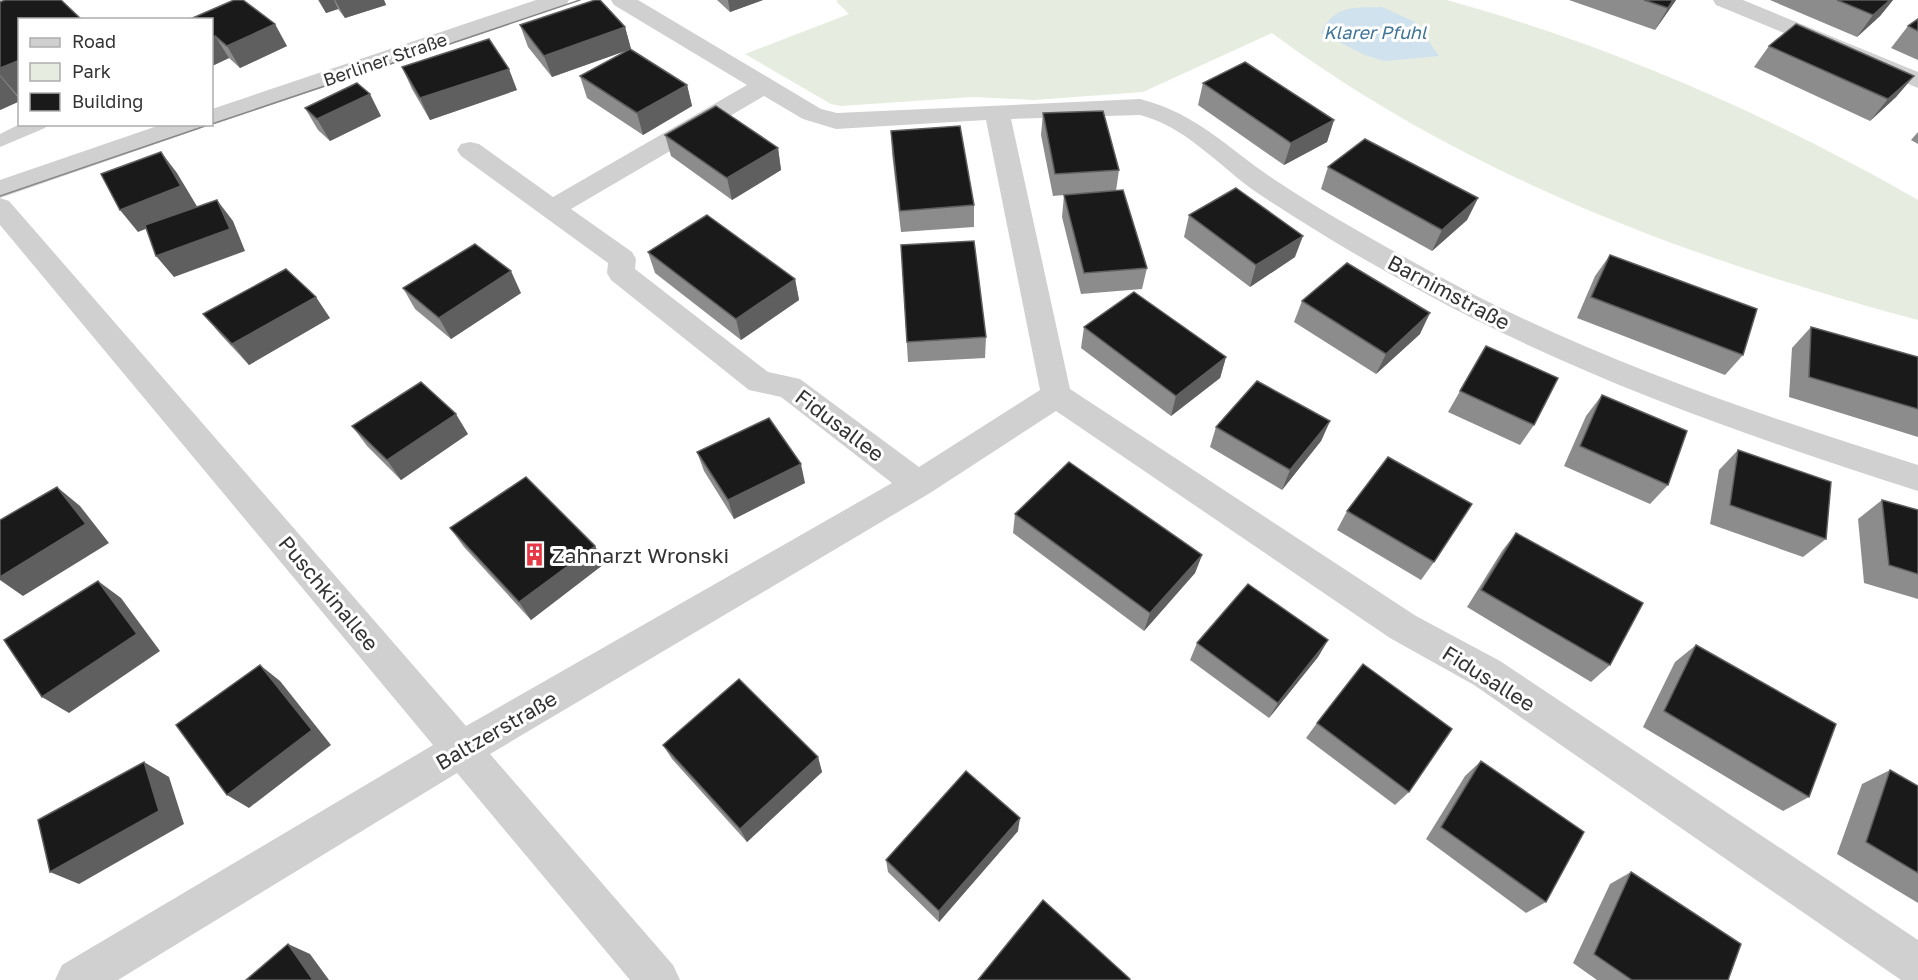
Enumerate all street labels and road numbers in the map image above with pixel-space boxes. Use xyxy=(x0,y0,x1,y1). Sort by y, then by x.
street label: Berliner Straße xyxy=(320,28,450,90)
street label: Barnimstraße xyxy=(1383,249,1515,335)
street label: Fidusallee xyxy=(791,383,889,467)
street label: Puschkinallee xyxy=(273,530,385,656)
street label: Fidusallee xyxy=(1438,639,1540,717)
street label: Baltzerstraße xyxy=(431,685,561,775)

